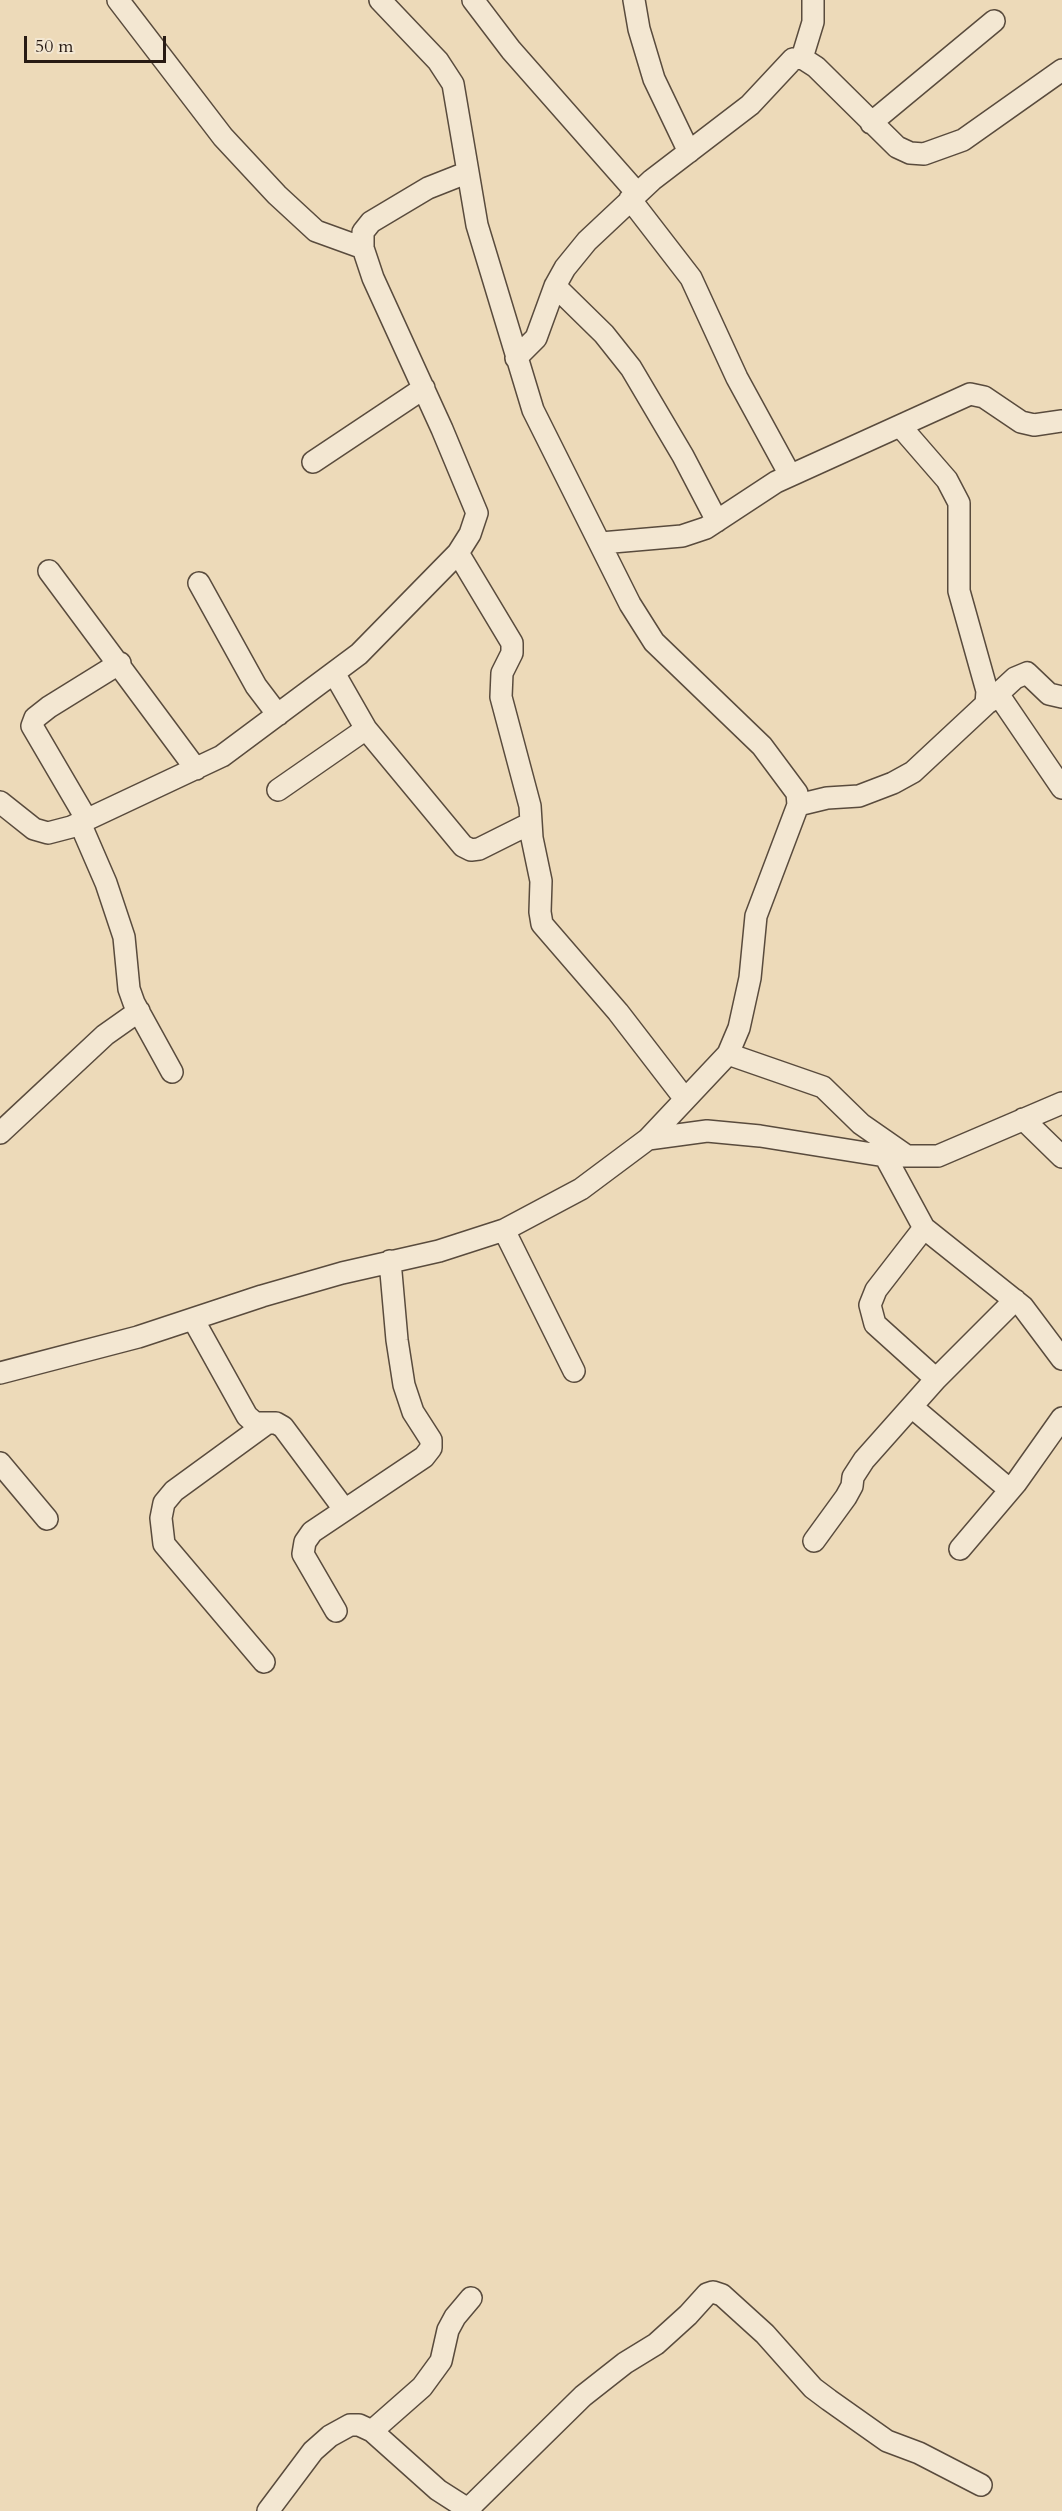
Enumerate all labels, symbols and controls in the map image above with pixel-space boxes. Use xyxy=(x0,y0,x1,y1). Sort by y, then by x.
scale bar xyxy=(27,24,170,62)
text: 50 m xyxy=(35,34,74,59)

